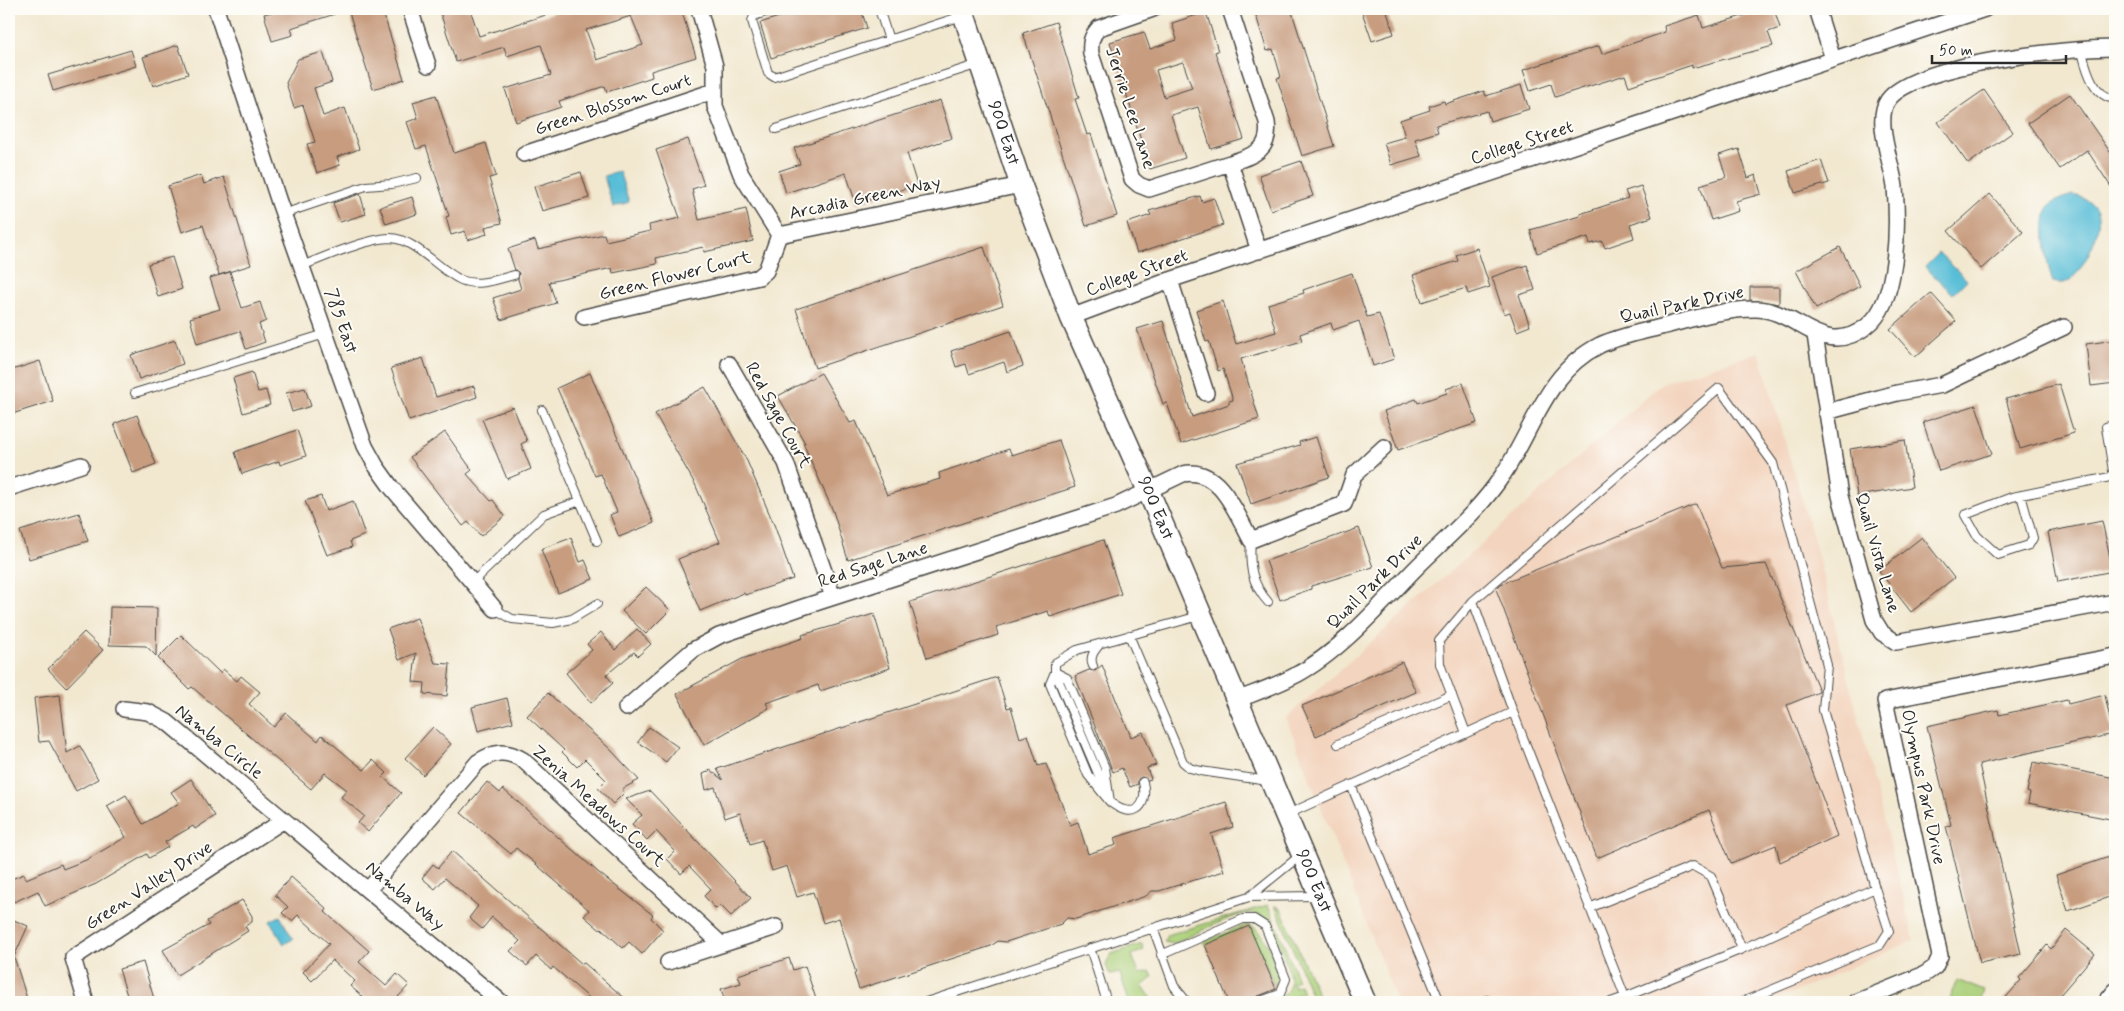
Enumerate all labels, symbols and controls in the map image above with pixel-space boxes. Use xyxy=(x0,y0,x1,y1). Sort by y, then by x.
scale bar xyxy=(1932,32,2065,64)
text: 50 m xyxy=(1939,41,1973,61)
street label: Jerrie Lee Lane xyxy=(1099,44,1161,172)
street label: Green Blossom Court xyxy=(532,68,695,142)
street label: 900 East xyxy=(982,98,1026,169)
street label: College Street xyxy=(1468,115,1577,171)
street label: Arcadia Green Way xyxy=(787,170,943,226)
street label: College Street xyxy=(1083,243,1191,303)
street label: Green Flower Court xyxy=(597,245,754,306)
street label: Quail Park Drive xyxy=(1618,280,1746,330)
street label: 785 East xyxy=(319,285,364,357)
street label: Red Sage Court xyxy=(739,358,817,472)
street label: 900 East xyxy=(1132,473,1180,544)
street label: Quail Vista Lane xyxy=(1848,490,1906,616)
street label: Quail Park Drive xyxy=(1322,529,1428,635)
street label: Red Sage Lane xyxy=(815,536,931,594)
street label: Namba Circle xyxy=(170,699,268,785)
street label: Olympus Park Drive xyxy=(1895,707,1951,867)
street label: Zenia Meadows Court xyxy=(526,739,670,873)
street label: Green Valley Drive xyxy=(81,836,217,936)
street label: 900 East xyxy=(1290,846,1338,917)
street label: Namba Way xyxy=(360,856,450,936)

